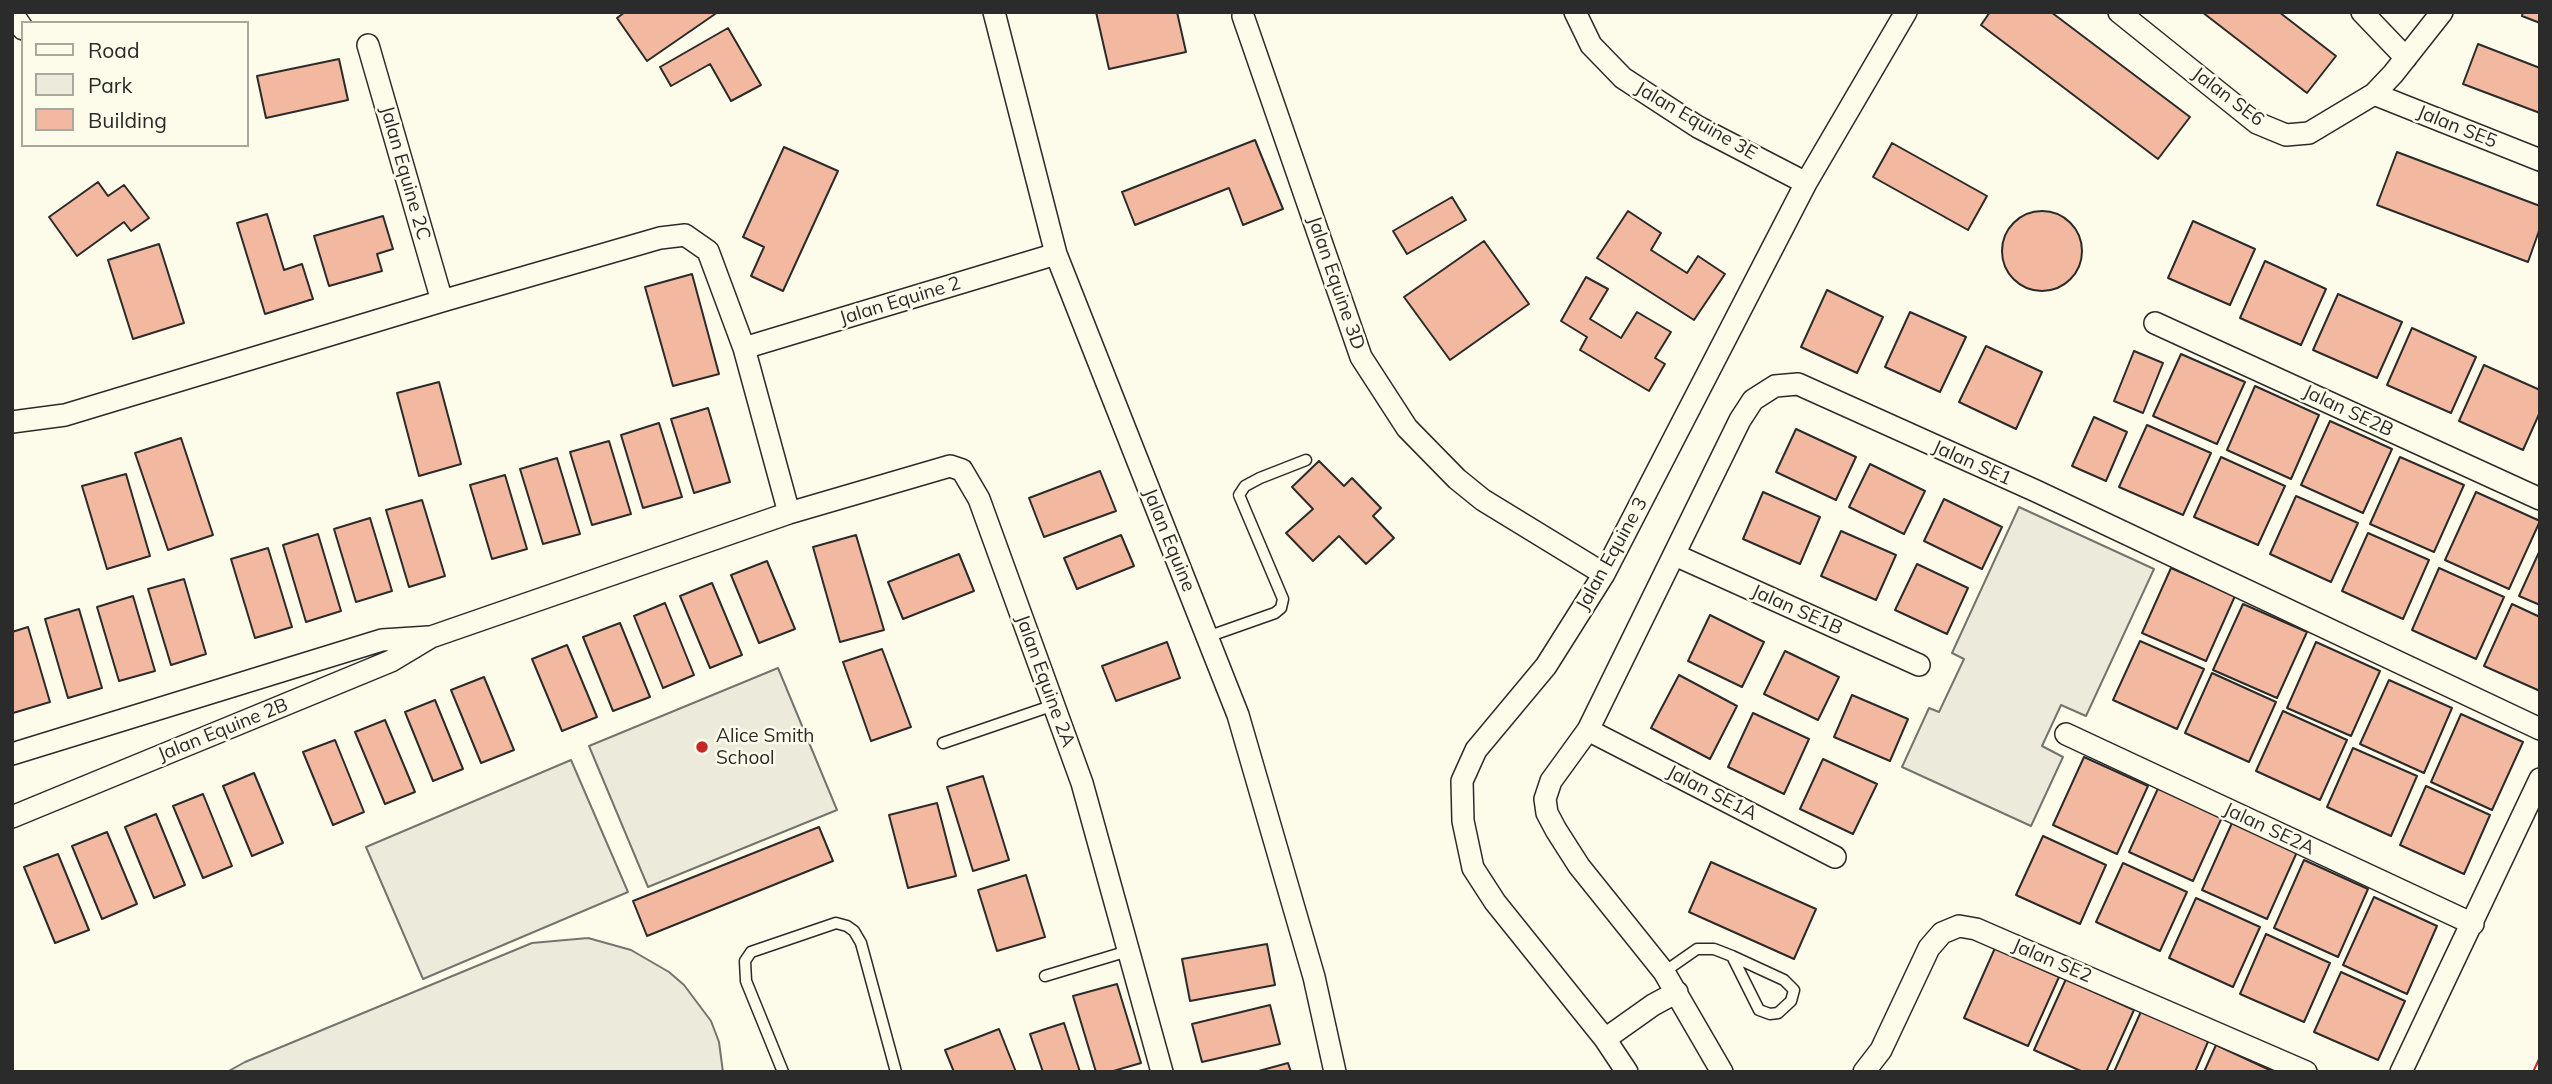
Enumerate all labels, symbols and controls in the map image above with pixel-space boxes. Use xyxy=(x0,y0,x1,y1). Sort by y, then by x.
legend xyxy=(21,21,248,147)
text: Road xyxy=(88,37,139,63)
street label: Jalan SE6 xyxy=(2188,63,2268,131)
text: Park xyxy=(88,72,132,98)
street label: Jalan Equine 3E xyxy=(1631,77,1761,165)
street label: Jalan SE5 xyxy=(2414,101,2500,153)
street label: Jalan Equine 2C xyxy=(375,103,435,243)
text: Building xyxy=(88,107,167,133)
street label: Jalan Equine 3D xyxy=(1302,213,1370,353)
street label: Jalan Equine 2 xyxy=(837,272,963,330)
street label: Jalan SE2B xyxy=(2299,380,2397,442)
street label: Jalan SE1 xyxy=(1929,435,2015,491)
street label: Jalan Equine xyxy=(1138,485,1200,595)
street label: Jalan Equine 3 xyxy=(1572,494,1652,614)
street label: Jalan SE1B xyxy=(1748,580,1846,640)
street label: Jalan Equine 2A xyxy=(1010,612,1080,750)
street label: Jalan Equine 2B xyxy=(155,694,291,766)
place label: Alice Smith School xyxy=(716,725,814,769)
marker: Alice Smith School xyxy=(694,739,710,755)
street label: Jalan SE1A xyxy=(1663,761,1761,825)
street label: Jalan SE2A xyxy=(2220,798,2318,860)
street label: Jalan SE2 xyxy=(2009,934,2095,988)

